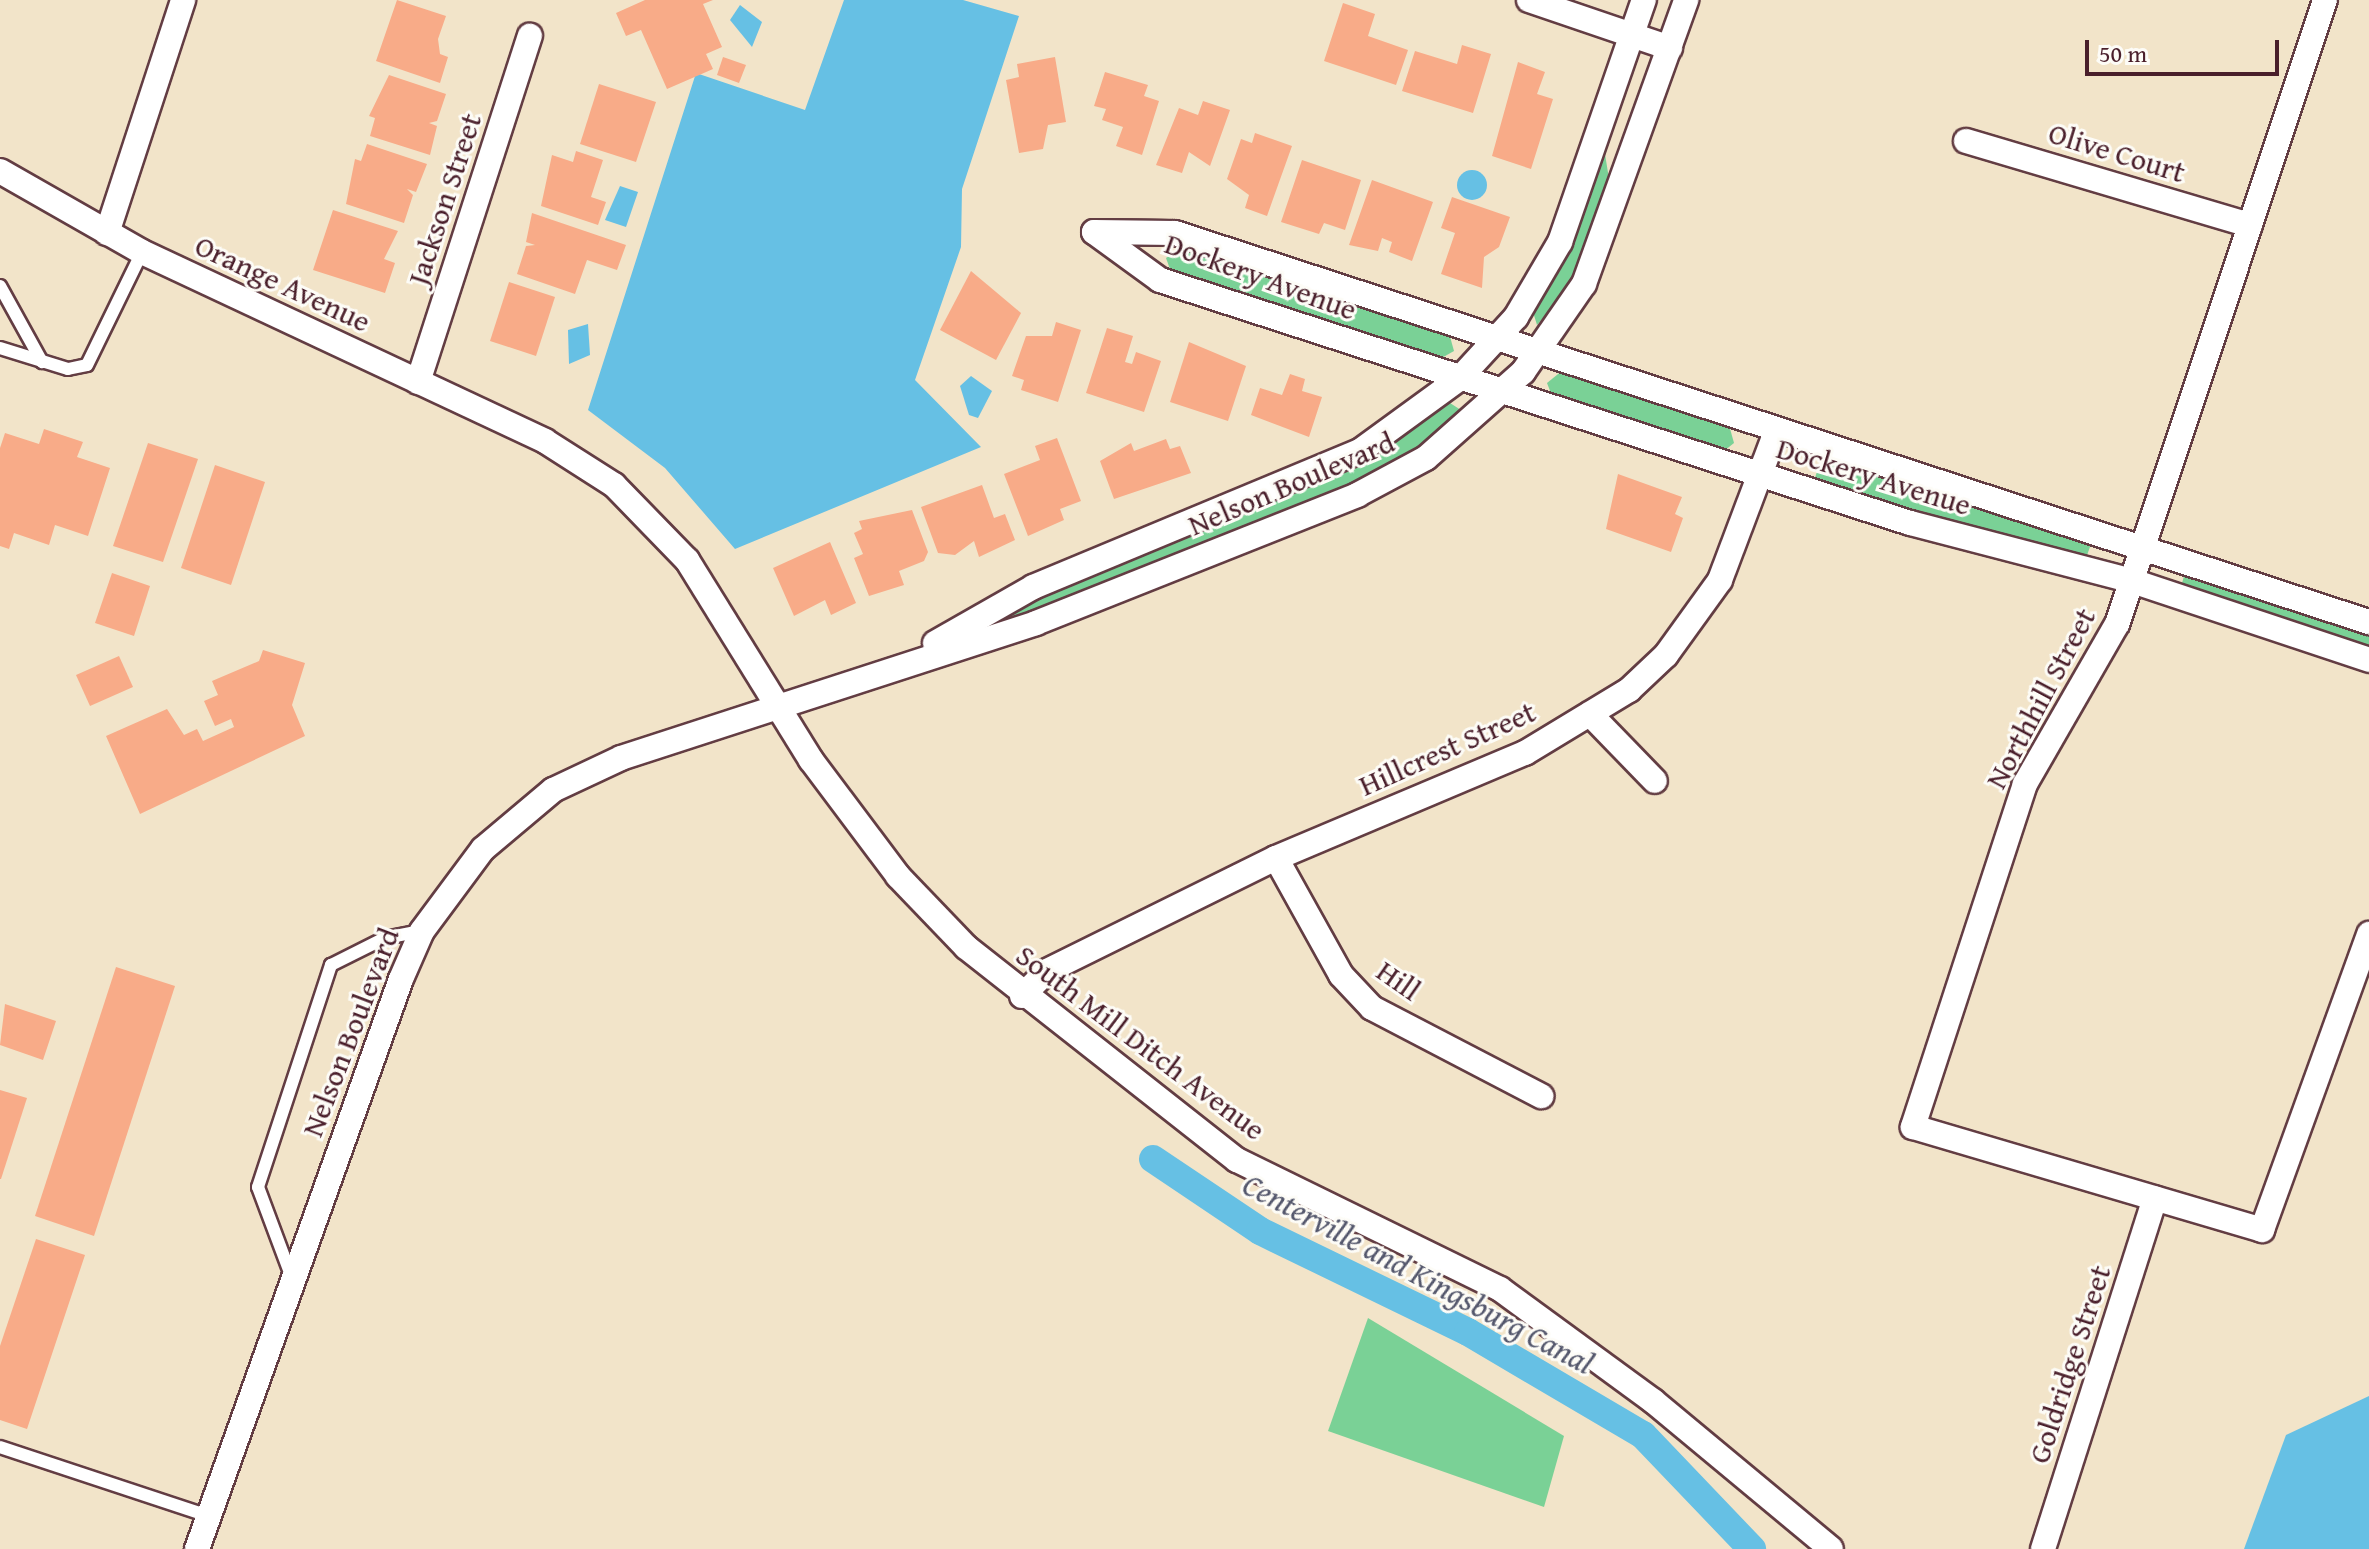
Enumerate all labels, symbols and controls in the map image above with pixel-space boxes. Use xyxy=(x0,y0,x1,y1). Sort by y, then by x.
scale bar xyxy=(2089,24,2283,74)
text: 50 m xyxy=(2099,36,2147,71)
street label: Jackson Street xyxy=(399,109,489,289)
street label: Olive Court xyxy=(2044,114,2190,190)
street label: Dockery Avenue xyxy=(1160,225,1362,327)
street label: Orange Avenue xyxy=(190,227,376,339)
street label: Nelson Boulevard xyxy=(1183,423,1399,543)
street label: Dockery Avenue xyxy=(1773,429,1975,523)
street label: Northhill Street xyxy=(1977,602,2103,794)
street label: Hillcrest Street xyxy=(1353,693,1541,803)
street label: Nelson Boulevard xyxy=(294,923,406,1141)
street label: South Mill Ditch Avenue xyxy=(1009,937,1273,1147)
street label: Hill xyxy=(1370,952,1428,1008)
water label: Centerville and Kingsburg Canal xyxy=(1236,1165,1600,1383)
street label: Goldridge Street xyxy=(2020,1261,2118,1467)

